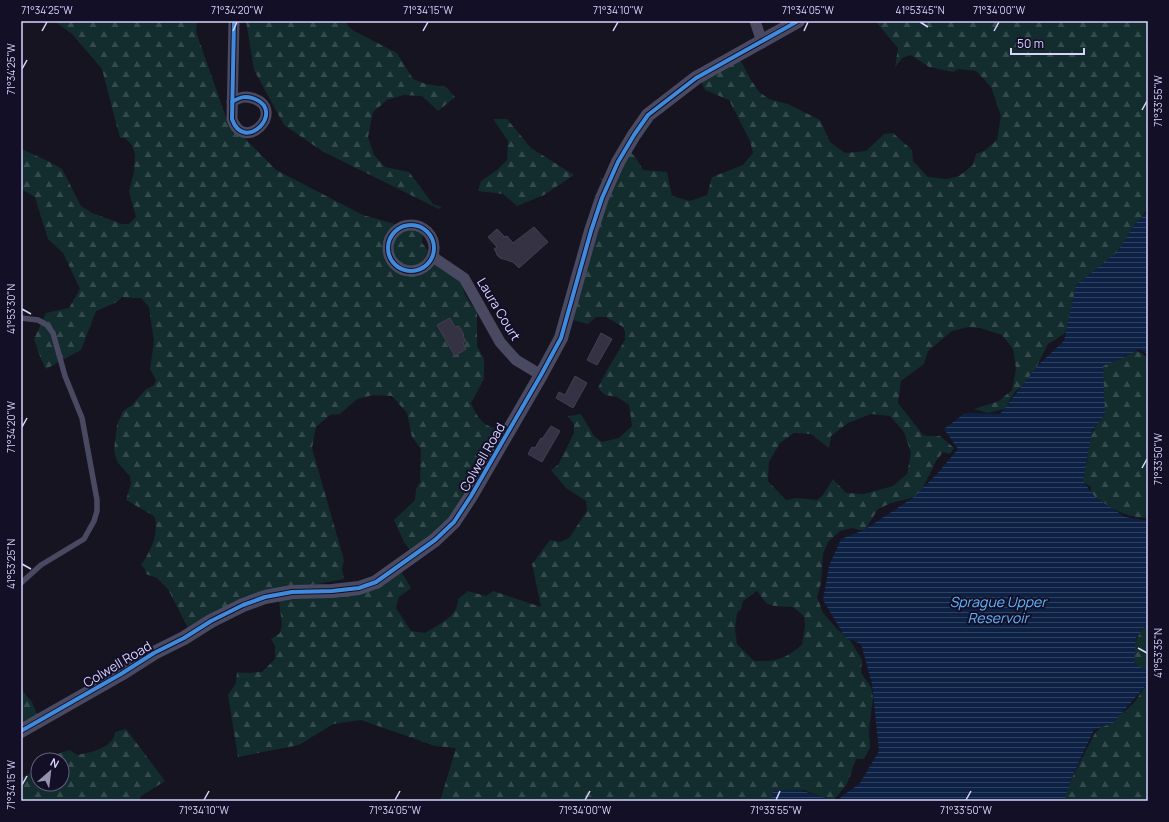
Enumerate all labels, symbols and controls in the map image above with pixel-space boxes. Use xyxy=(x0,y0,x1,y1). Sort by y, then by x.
text: 71°34'25"W xyxy=(21,3,73,17)
text: 71°34'20"W xyxy=(211,3,264,17)
text: 71°34'15"W xyxy=(403,3,453,17)
text: 71°34'10"W xyxy=(593,3,644,17)
text: 71°34'05"W xyxy=(782,3,835,17)
text: 41°53'45"N xyxy=(896,3,945,17)
text: 71°34'00"W xyxy=(973,3,1026,17)
scale bar xyxy=(1011,30,1084,56)
text: 50 m xyxy=(1017,35,1044,52)
text: 71°34'25"W xyxy=(4,43,18,95)
text: 71°33'55"W xyxy=(1151,75,1165,127)
street label: Laura Court xyxy=(473,274,525,344)
text: 41°53'30"N xyxy=(4,284,18,334)
text: 71°34'20"W xyxy=(4,400,18,453)
street label: Colwell Road xyxy=(455,419,509,495)
text: 71°33'50"W xyxy=(1151,432,1165,485)
text: 41°53'25"N xyxy=(4,539,18,589)
water label: Sprague Upper Reservoir xyxy=(950,592,1048,627)
text: 41°53'35"N xyxy=(1151,628,1165,678)
street label: Colwell Road xyxy=(79,637,155,691)
north arrow xyxy=(30,752,70,792)
text: N xyxy=(48,754,62,771)
text: 71°34'15"W xyxy=(4,760,18,810)
text: 71°34'10"W xyxy=(179,803,230,817)
text: 71°34'05"W xyxy=(369,803,422,817)
text: 71°34'00"W xyxy=(559,803,612,817)
text: 71°33'55"W xyxy=(750,803,802,817)
text: 71°33'50"W xyxy=(940,803,993,817)

